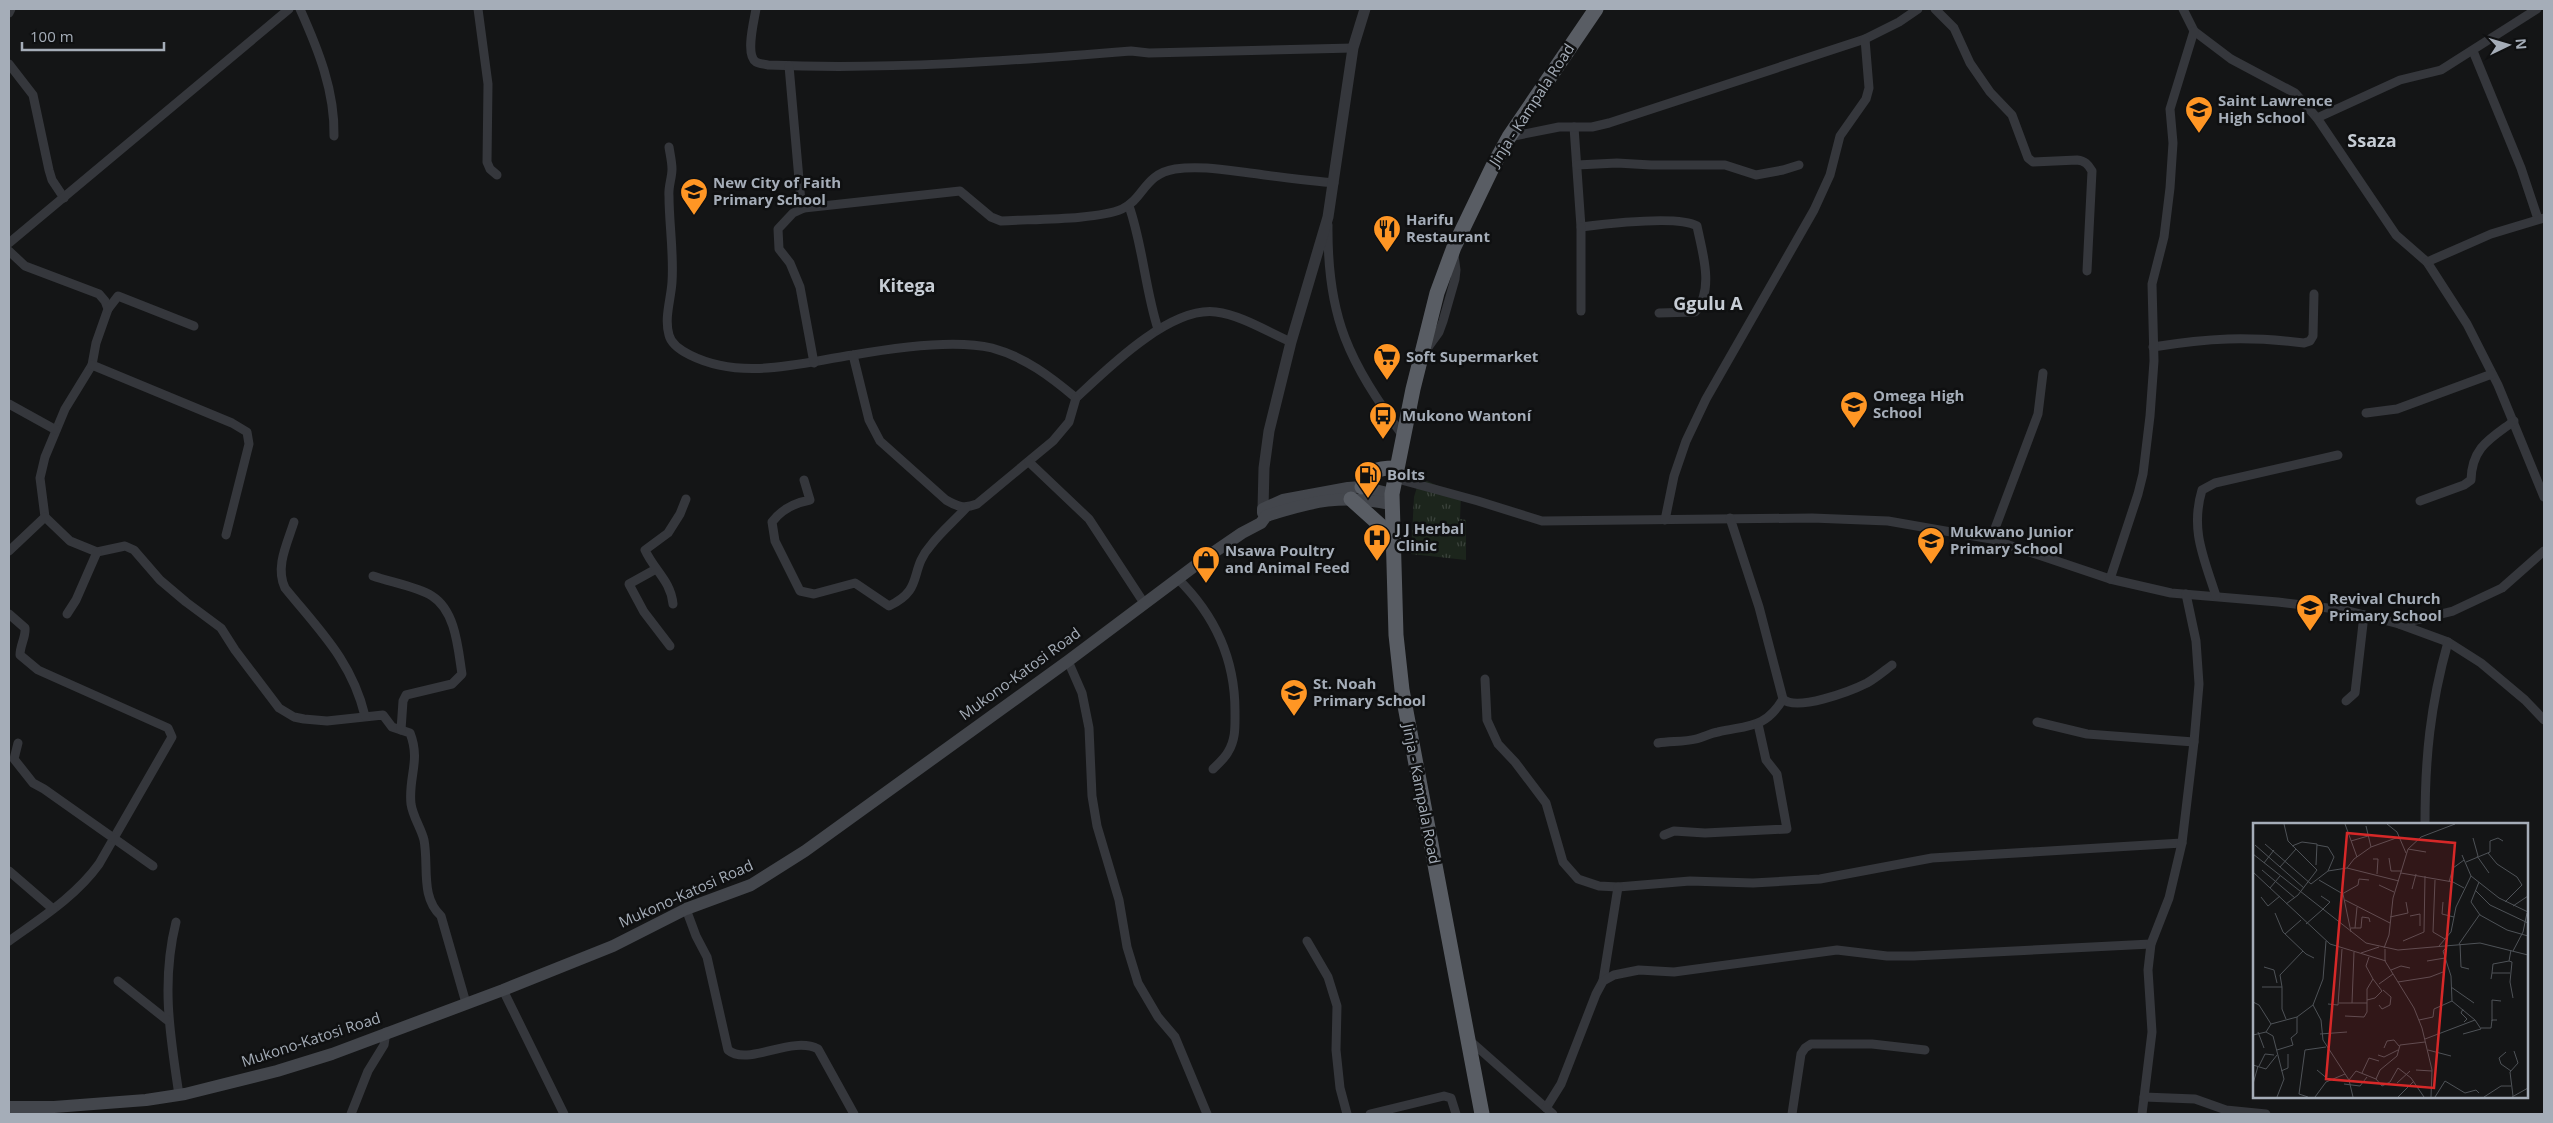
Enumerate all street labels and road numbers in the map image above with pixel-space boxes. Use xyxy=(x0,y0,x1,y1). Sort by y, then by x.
street label: Jinja - Kampala Road xyxy=(1483,39,1578,171)
street label: Mukono-Katosi Road xyxy=(955,622,1084,724)
street label: Jinja - Kampala Road xyxy=(1398,720,1445,866)
street label: Mukono-Katosi Road xyxy=(615,854,756,932)
street label: Mukono-Katosi Road xyxy=(239,1007,383,1071)

